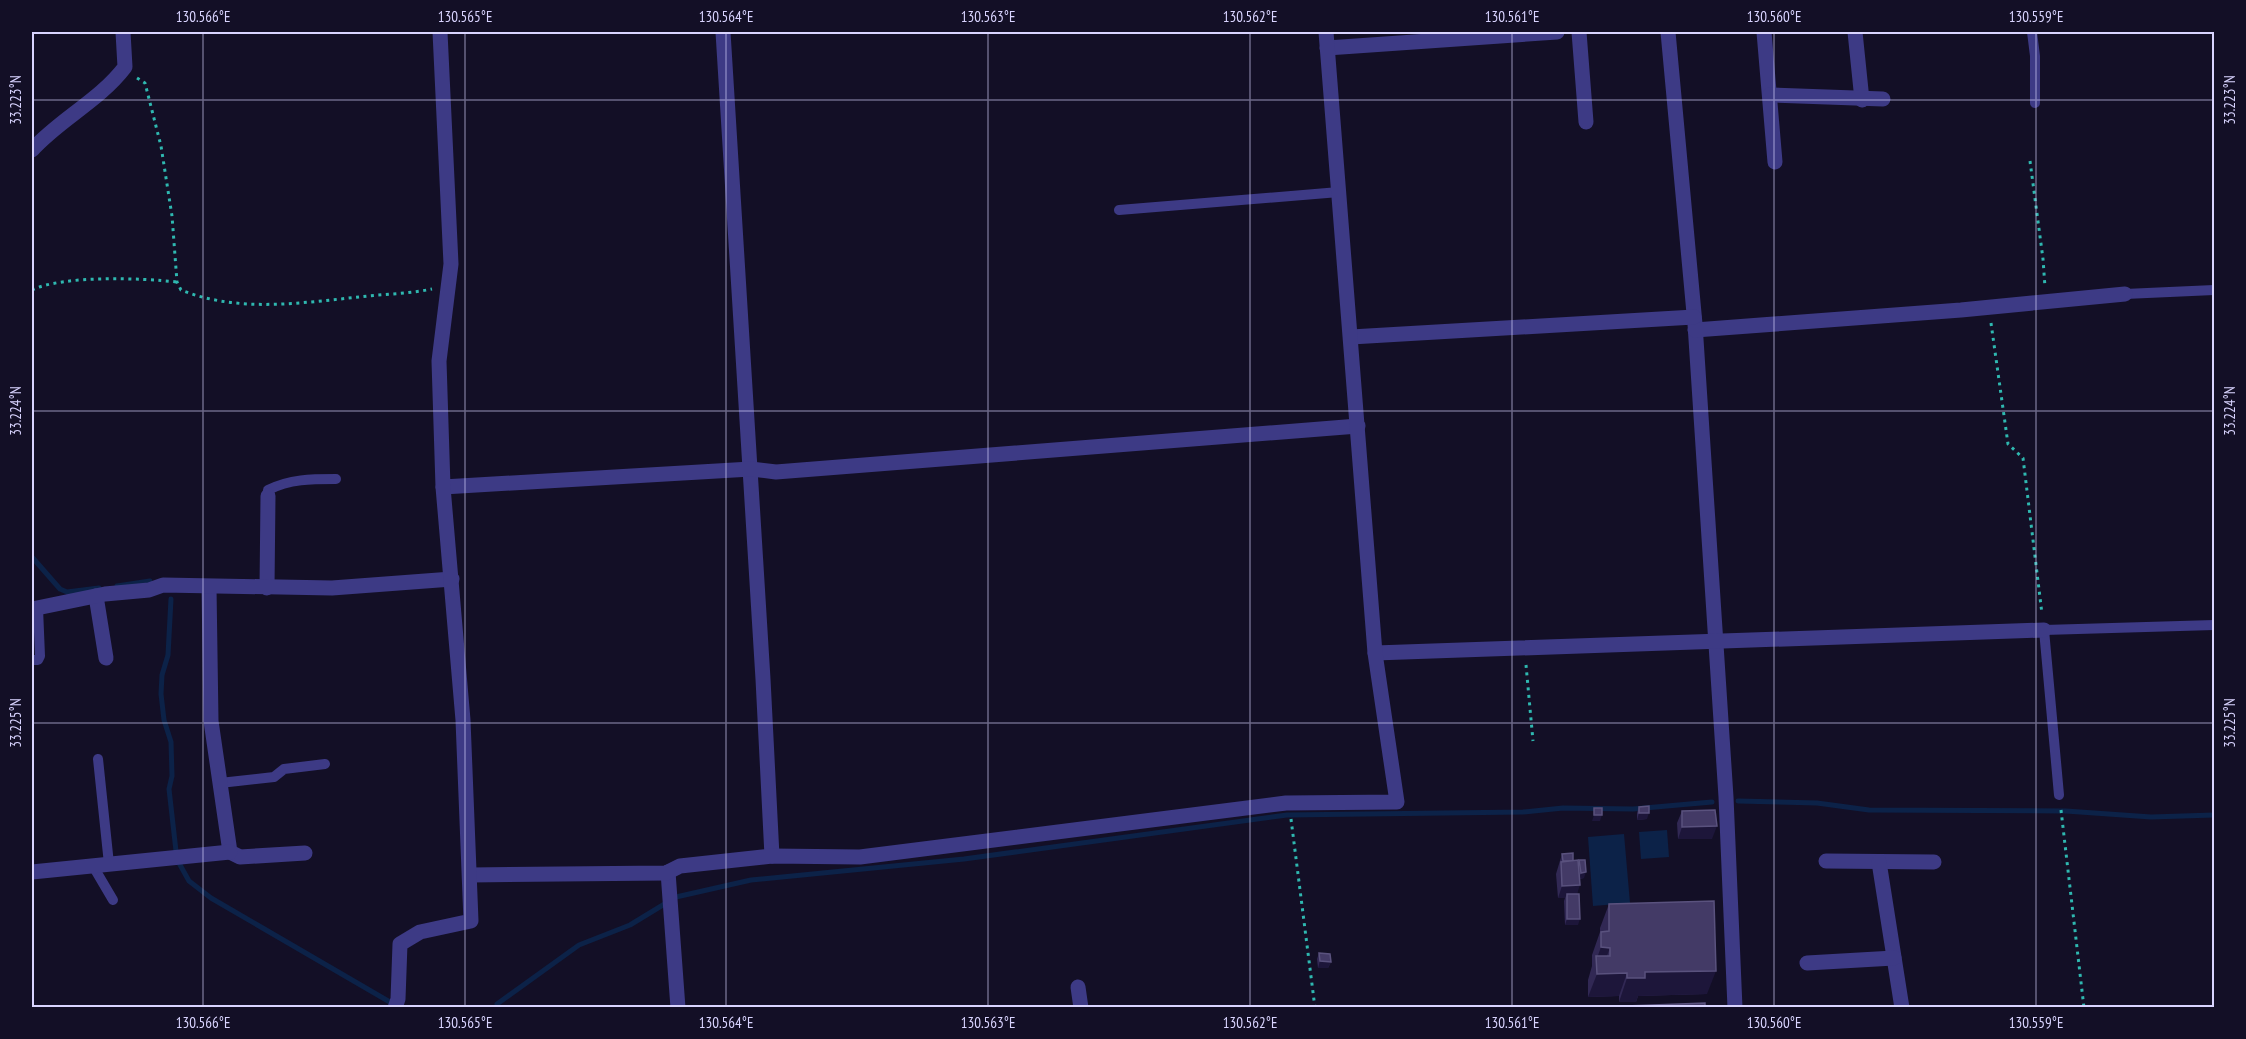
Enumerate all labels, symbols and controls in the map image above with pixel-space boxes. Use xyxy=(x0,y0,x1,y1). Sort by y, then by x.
text: 130.566°E xyxy=(176,7,230,26)
text: 130.565°E xyxy=(438,7,492,26)
text: 130.564°E xyxy=(699,7,753,26)
text: 130.563°E xyxy=(961,7,1015,26)
text: 130.562°E xyxy=(1223,7,1277,26)
text: 130.561°E xyxy=(1485,7,1539,26)
text: 130.560°E xyxy=(1747,7,1801,26)
text: 130.559°E xyxy=(2009,7,2063,26)
text: 33.223°N xyxy=(6,75,25,125)
text: 33.223°N xyxy=(2220,75,2239,125)
text: 33.224°N xyxy=(6,386,25,436)
text: 33.224°N xyxy=(2220,386,2239,436)
text: 33.225°N xyxy=(6,698,25,748)
text: 33.225°N xyxy=(2220,698,2239,748)
text: 130.566°E xyxy=(176,1013,230,1032)
text: 130.565°E xyxy=(438,1013,492,1032)
text: 130.564°E xyxy=(699,1013,753,1032)
text: 130.563°E xyxy=(961,1013,1015,1032)
text: 130.562°E xyxy=(1223,1013,1277,1032)
text: 130.561°E xyxy=(1485,1013,1539,1032)
text: 130.560°E xyxy=(1747,1013,1801,1032)
text: 130.559°E xyxy=(2009,1013,2063,1032)

